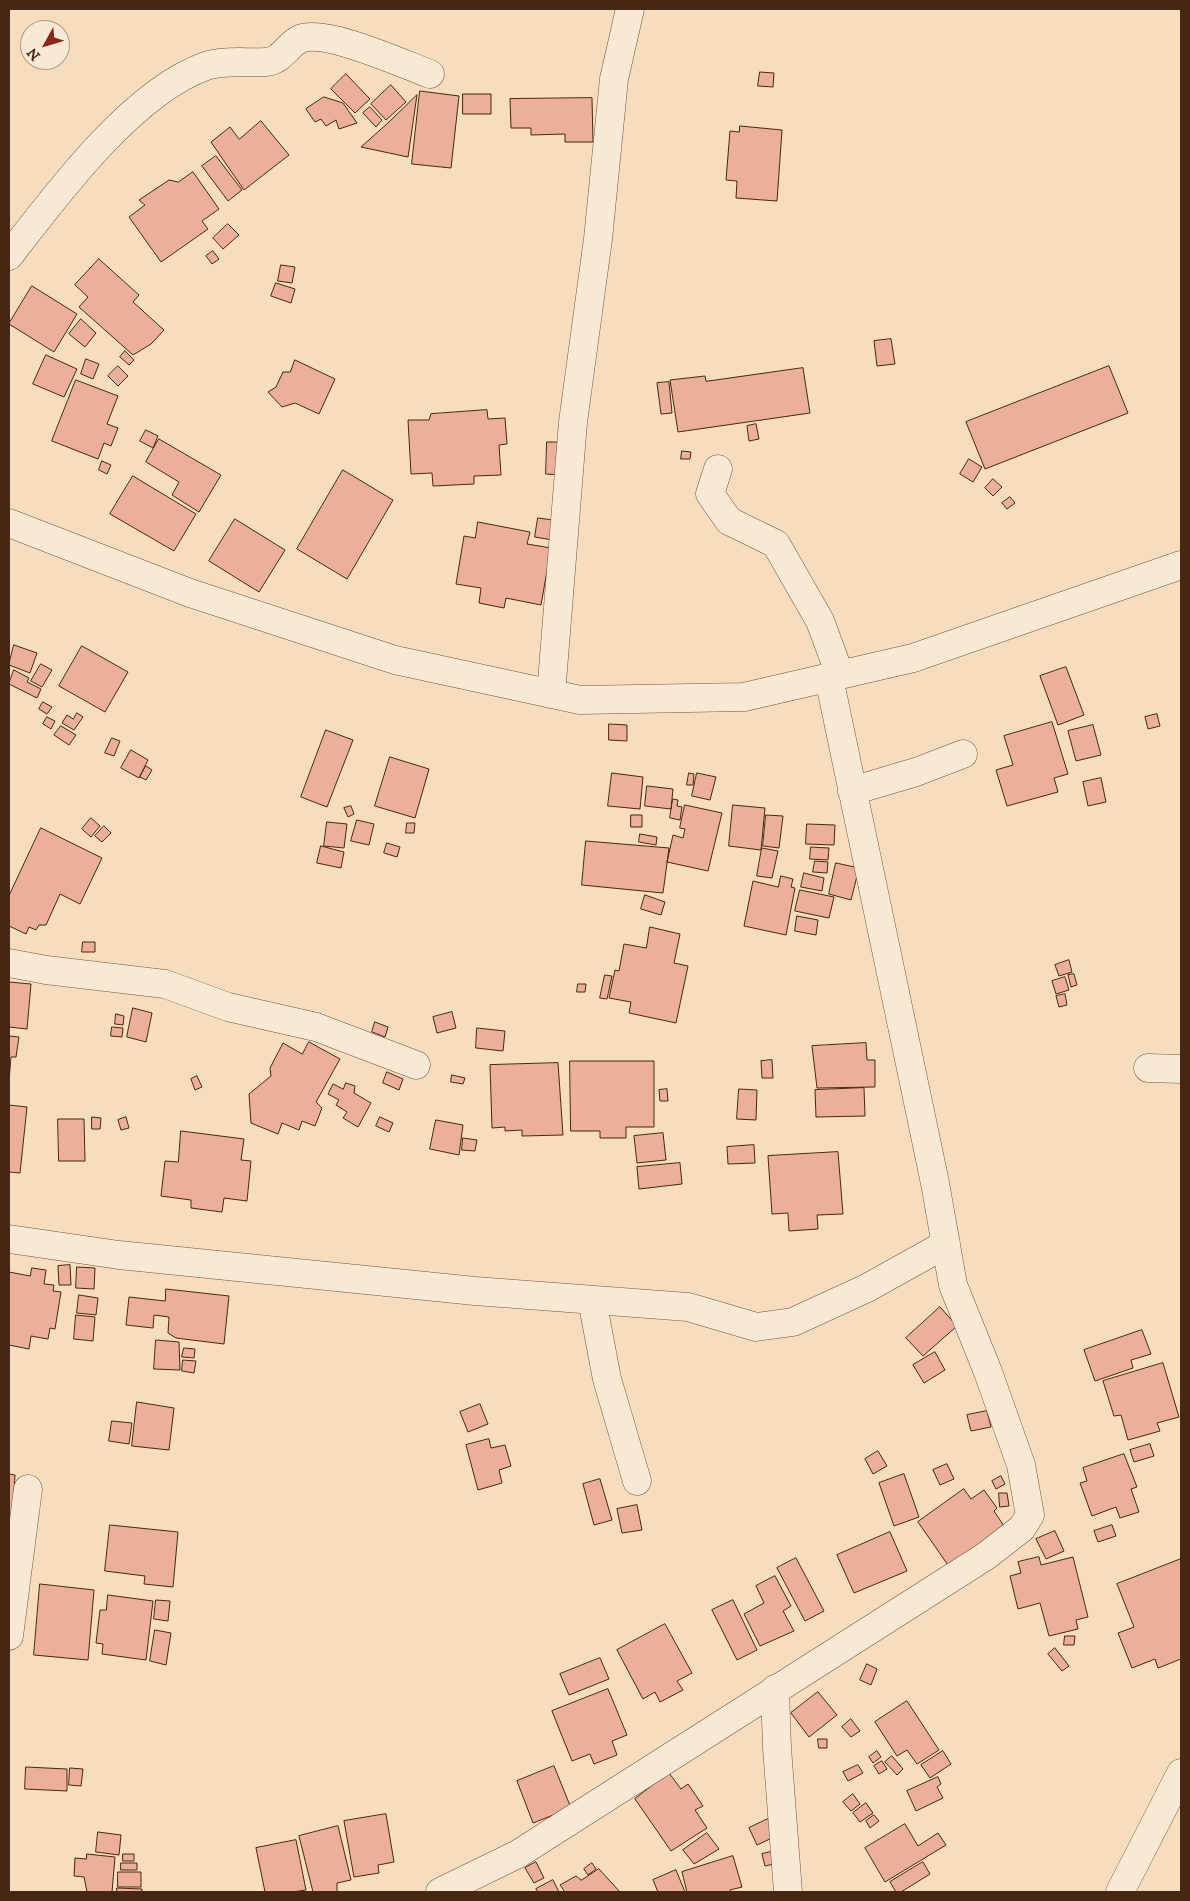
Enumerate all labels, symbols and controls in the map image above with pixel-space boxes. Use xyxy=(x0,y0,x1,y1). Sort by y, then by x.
north arrow xyxy=(20,20,70,70)
text: N xyxy=(24,44,45,64)

